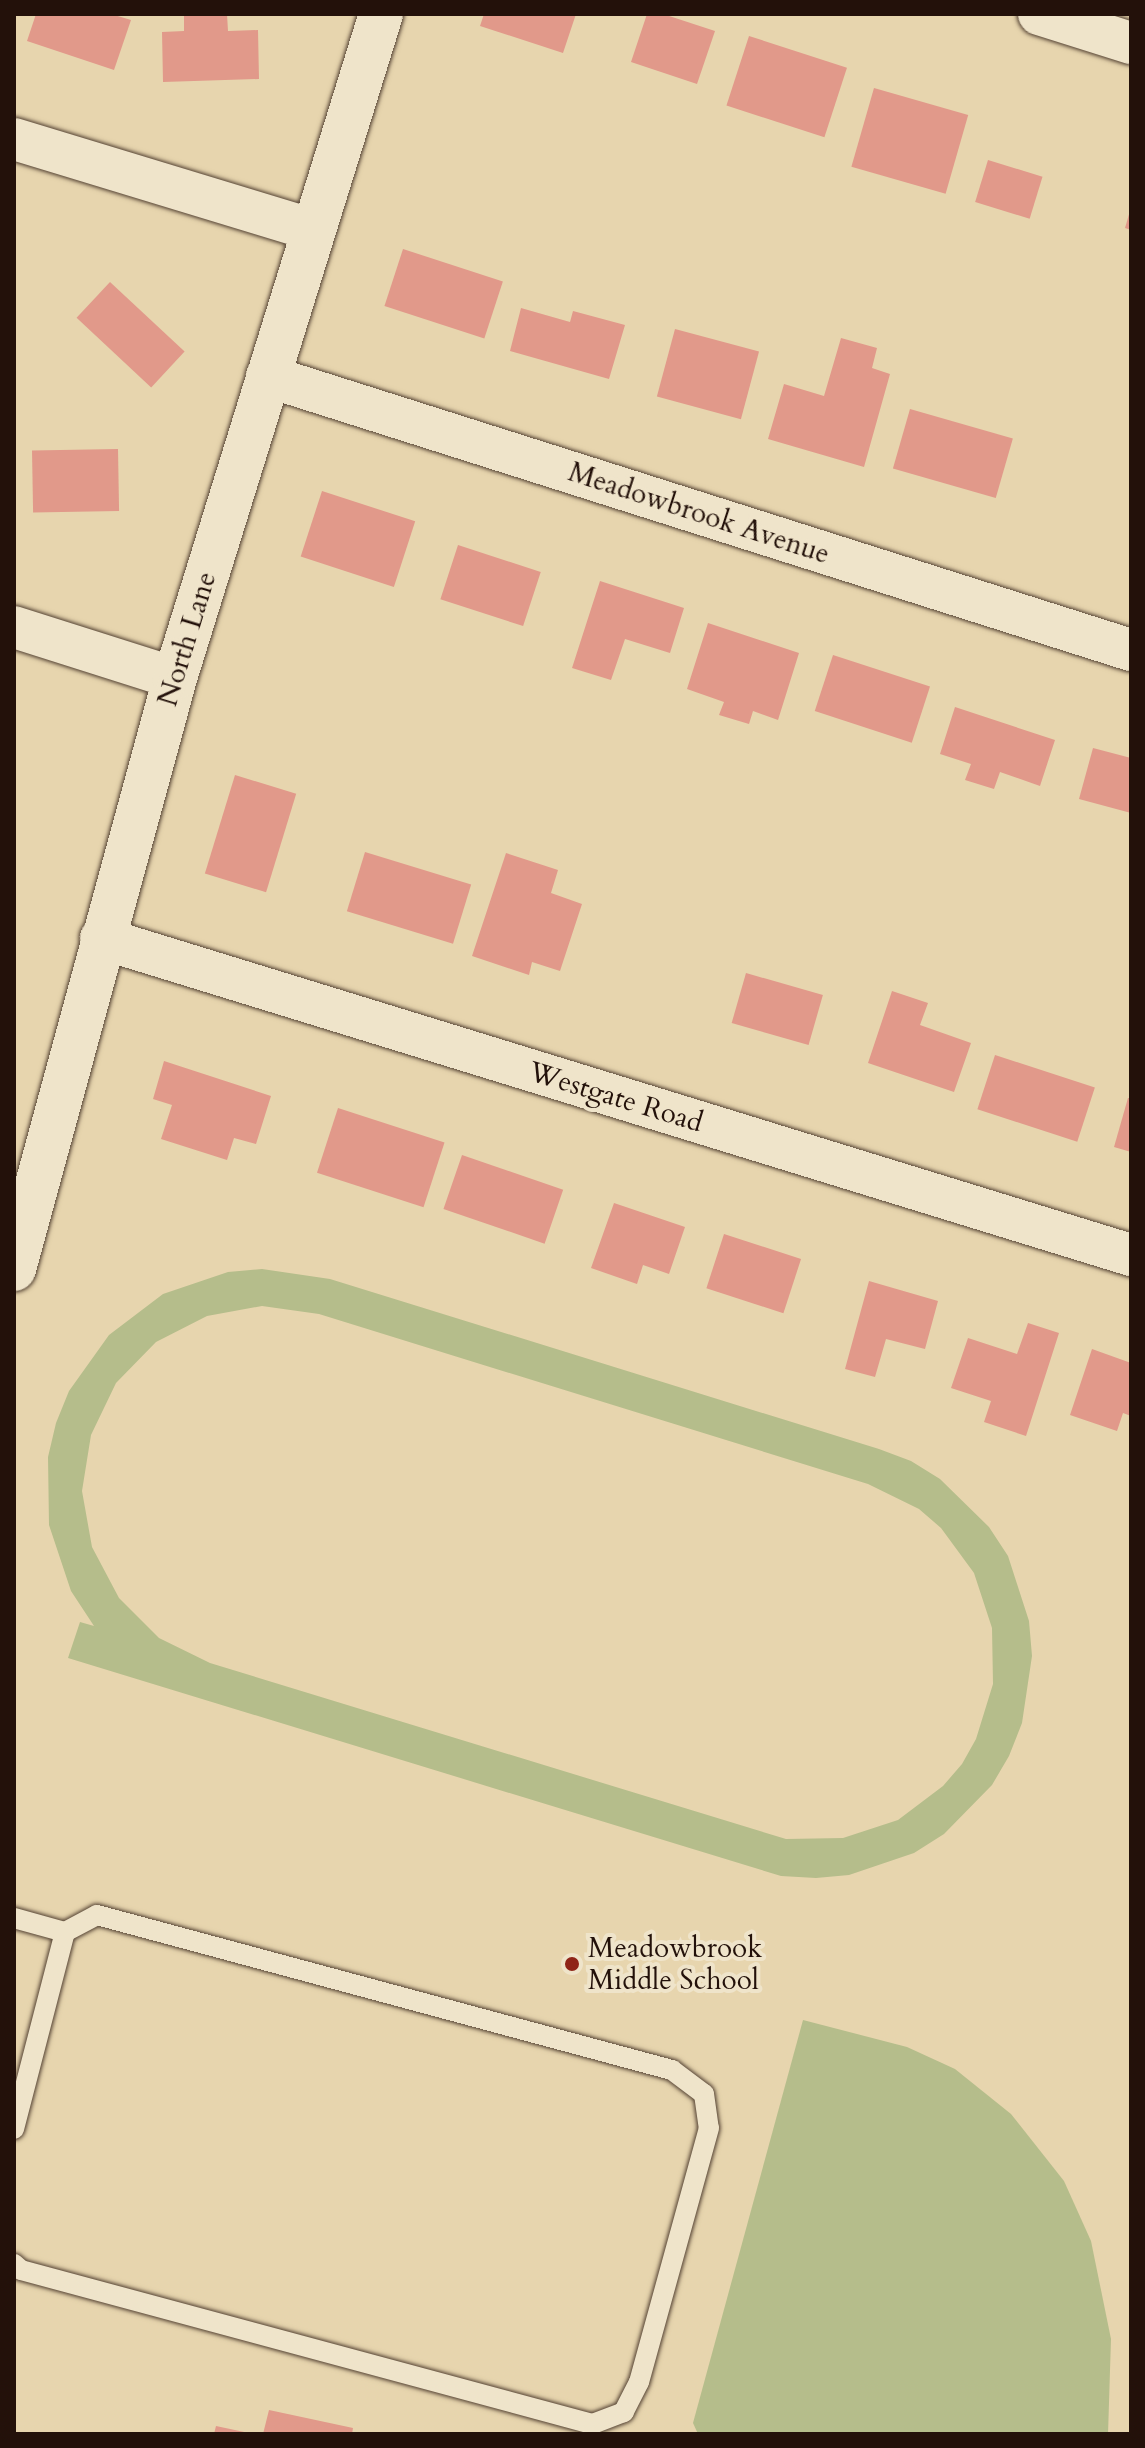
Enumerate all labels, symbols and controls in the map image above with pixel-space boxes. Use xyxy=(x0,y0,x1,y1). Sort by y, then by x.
street label: Meadowbrook Avenue xyxy=(564,455,834,571)
street label: North Lane xyxy=(151,568,223,710)
street label: Westgate Road xyxy=(525,1055,707,1139)
place label: Meadowbrook Middle School xyxy=(588,1931,762,1997)
marker: Meadowbrook Middle School xyxy=(563,1955,581,1973)

